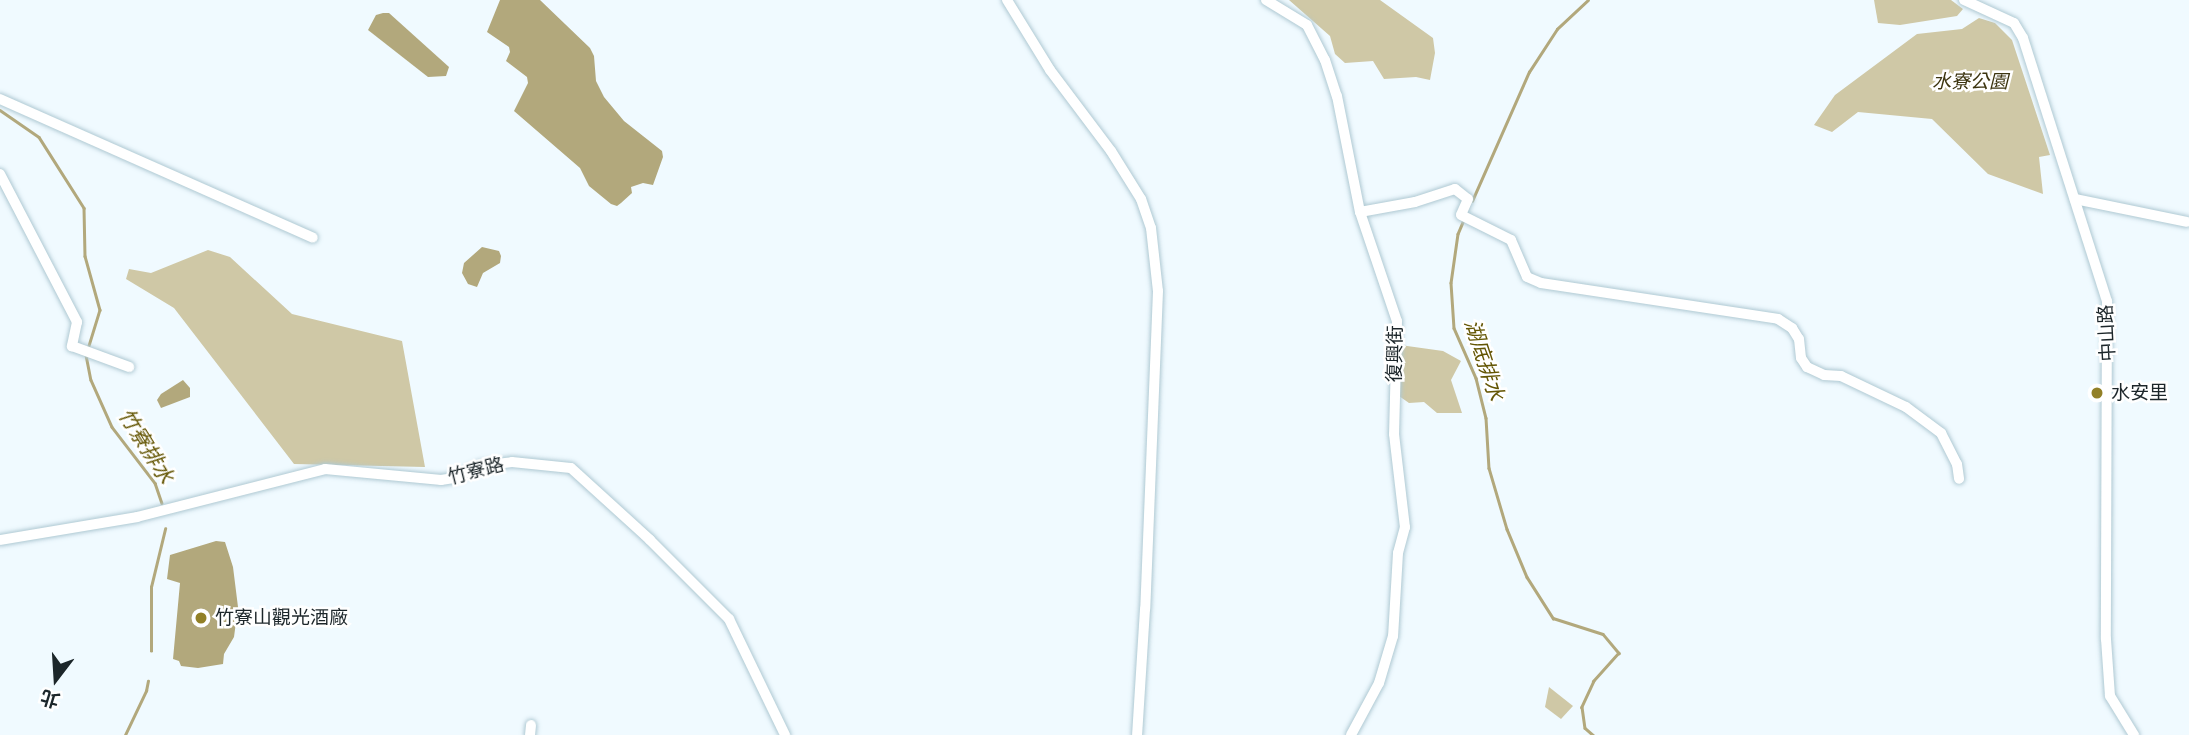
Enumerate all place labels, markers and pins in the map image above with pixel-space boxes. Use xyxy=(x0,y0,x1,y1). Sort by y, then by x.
place label: 水安里 xyxy=(2111,382,2168,404)
marker: 水安里 xyxy=(2089,385,2105,401)
place label: 竹寮山觀光酒廠 xyxy=(215,607,348,629)
marker: 竹寮山觀光酒廠 xyxy=(193,610,209,626)

